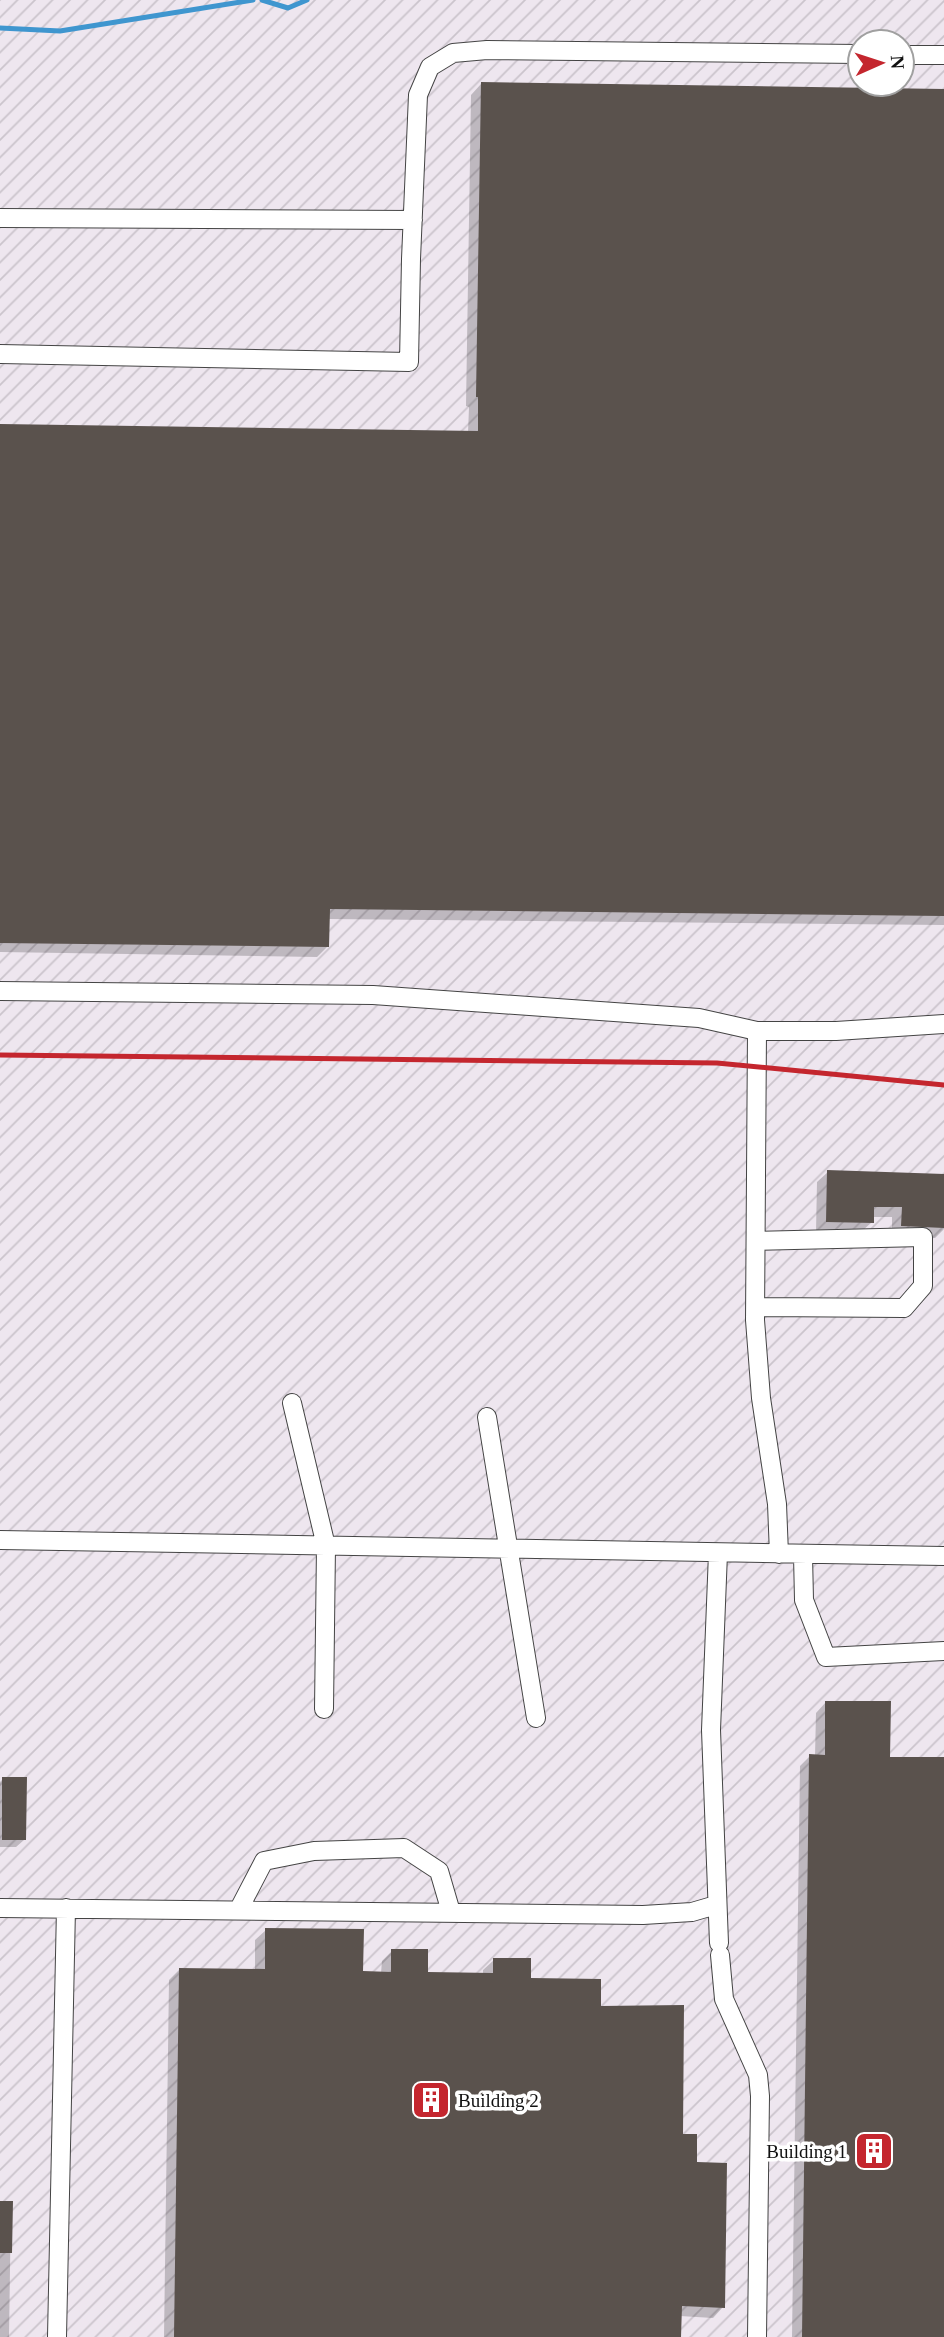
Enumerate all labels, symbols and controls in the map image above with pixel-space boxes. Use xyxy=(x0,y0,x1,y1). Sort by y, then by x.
north arrow xyxy=(846,28,916,98)
text: N xyxy=(887,55,908,70)
building icon: Building 2 xyxy=(410,2079,452,2121)
place label: Building 2 xyxy=(458,2090,539,2111)
building icon: Building 1 xyxy=(853,2130,895,2172)
place label: Building 1 xyxy=(766,2141,847,2162)

